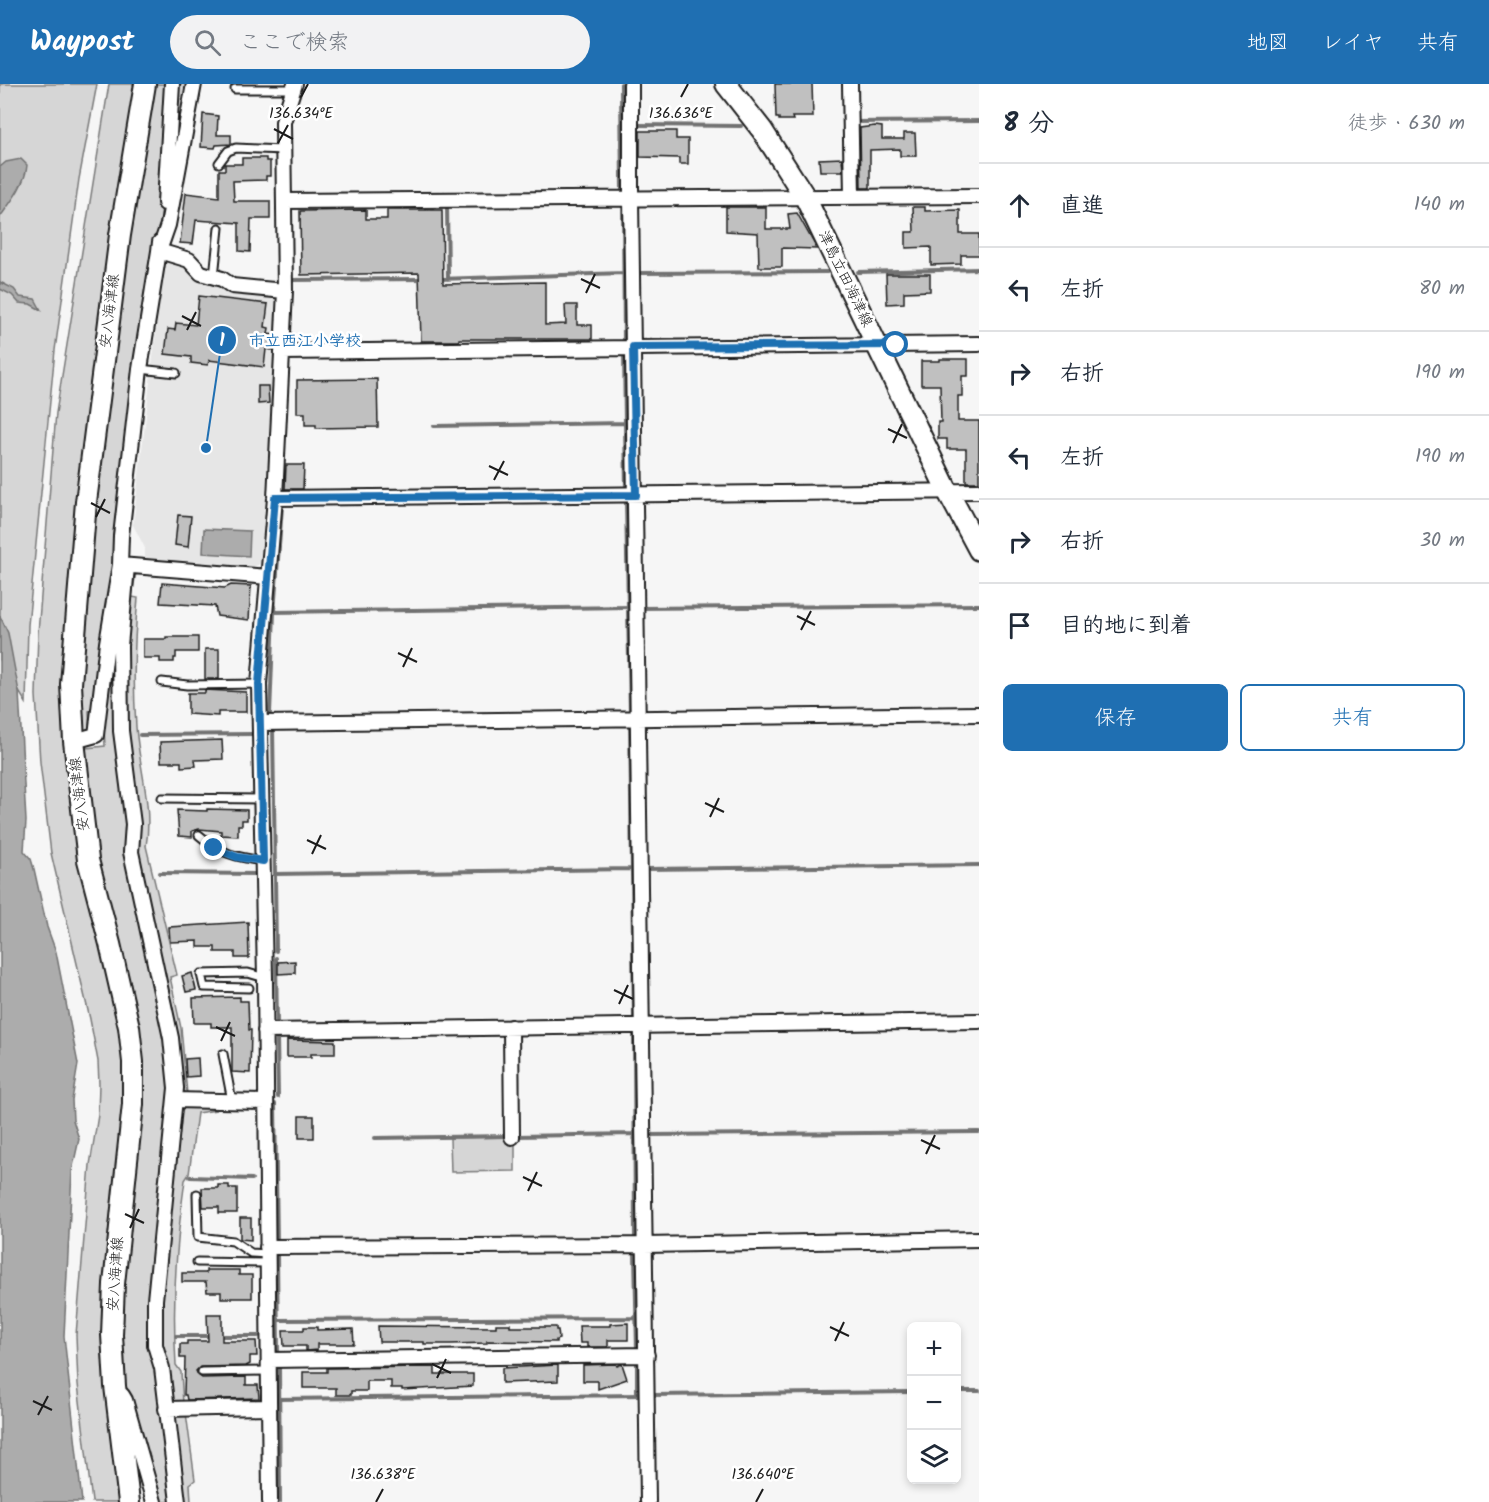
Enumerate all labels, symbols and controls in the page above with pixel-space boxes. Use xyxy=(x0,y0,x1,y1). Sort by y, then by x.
search box xyxy=(170,15,590,69)
text: Waypost xyxy=(30,20,134,65)
icon: search xyxy=(191,26,224,59)
text: ここで検索 xyxy=(239,26,349,61)
text: 地図 xyxy=(1247,27,1289,60)
text: レイヤ xyxy=(1322,27,1384,60)
text: 共有 xyxy=(1417,27,1459,60)
text: 136.634°E xyxy=(269,102,334,126)
text: 136.636°E xyxy=(649,102,714,126)
text: 8 分 xyxy=(1003,103,1054,145)
text: 徒歩 · 630 m xyxy=(1348,108,1465,140)
icon: ahead xyxy=(1003,189,1036,222)
text: 直進 xyxy=(1060,189,1104,224)
text: 140 m xyxy=(1414,189,1465,221)
street label: 津島立田海津線 xyxy=(811,227,879,331)
street label: 安八海津線 xyxy=(94,272,126,350)
icon: left xyxy=(1003,273,1036,306)
text: 左折 xyxy=(1060,273,1104,308)
text: 80 m xyxy=(1419,273,1465,305)
callout: 市立西江小学校 xyxy=(207,323,373,357)
text: 1 xyxy=(219,327,225,356)
text: 市立西江小学校 xyxy=(249,329,361,354)
route start xyxy=(882,331,908,357)
icon: right xyxy=(1003,357,1036,390)
text: 右折 xyxy=(1060,357,1104,392)
text: 190 m xyxy=(1415,357,1465,389)
icon: left xyxy=(1003,441,1036,474)
text: 左折 xyxy=(1060,441,1104,476)
text: 190 m xyxy=(1415,441,1465,473)
icon: right xyxy=(1003,525,1036,558)
text: 右折 xyxy=(1060,525,1104,560)
text: 30 m xyxy=(1420,525,1465,557)
icon: arrive xyxy=(1003,609,1036,642)
text: 目的地に到着 xyxy=(1060,609,1192,644)
button: 保存 xyxy=(1003,684,1228,751)
button: 共有 xyxy=(1240,684,1465,751)
street label: 安八海津線 xyxy=(64,755,96,833)
route end xyxy=(200,834,226,860)
street label: 安八海津線 xyxy=(101,1236,131,1312)
map controls xyxy=(907,1322,961,1484)
button: + xyxy=(907,1322,961,1376)
button: − xyxy=(907,1376,961,1430)
button: layers xyxy=(907,1430,961,1484)
text: 136.638°E xyxy=(351,1463,417,1487)
text: 136.640°E xyxy=(731,1463,796,1487)

